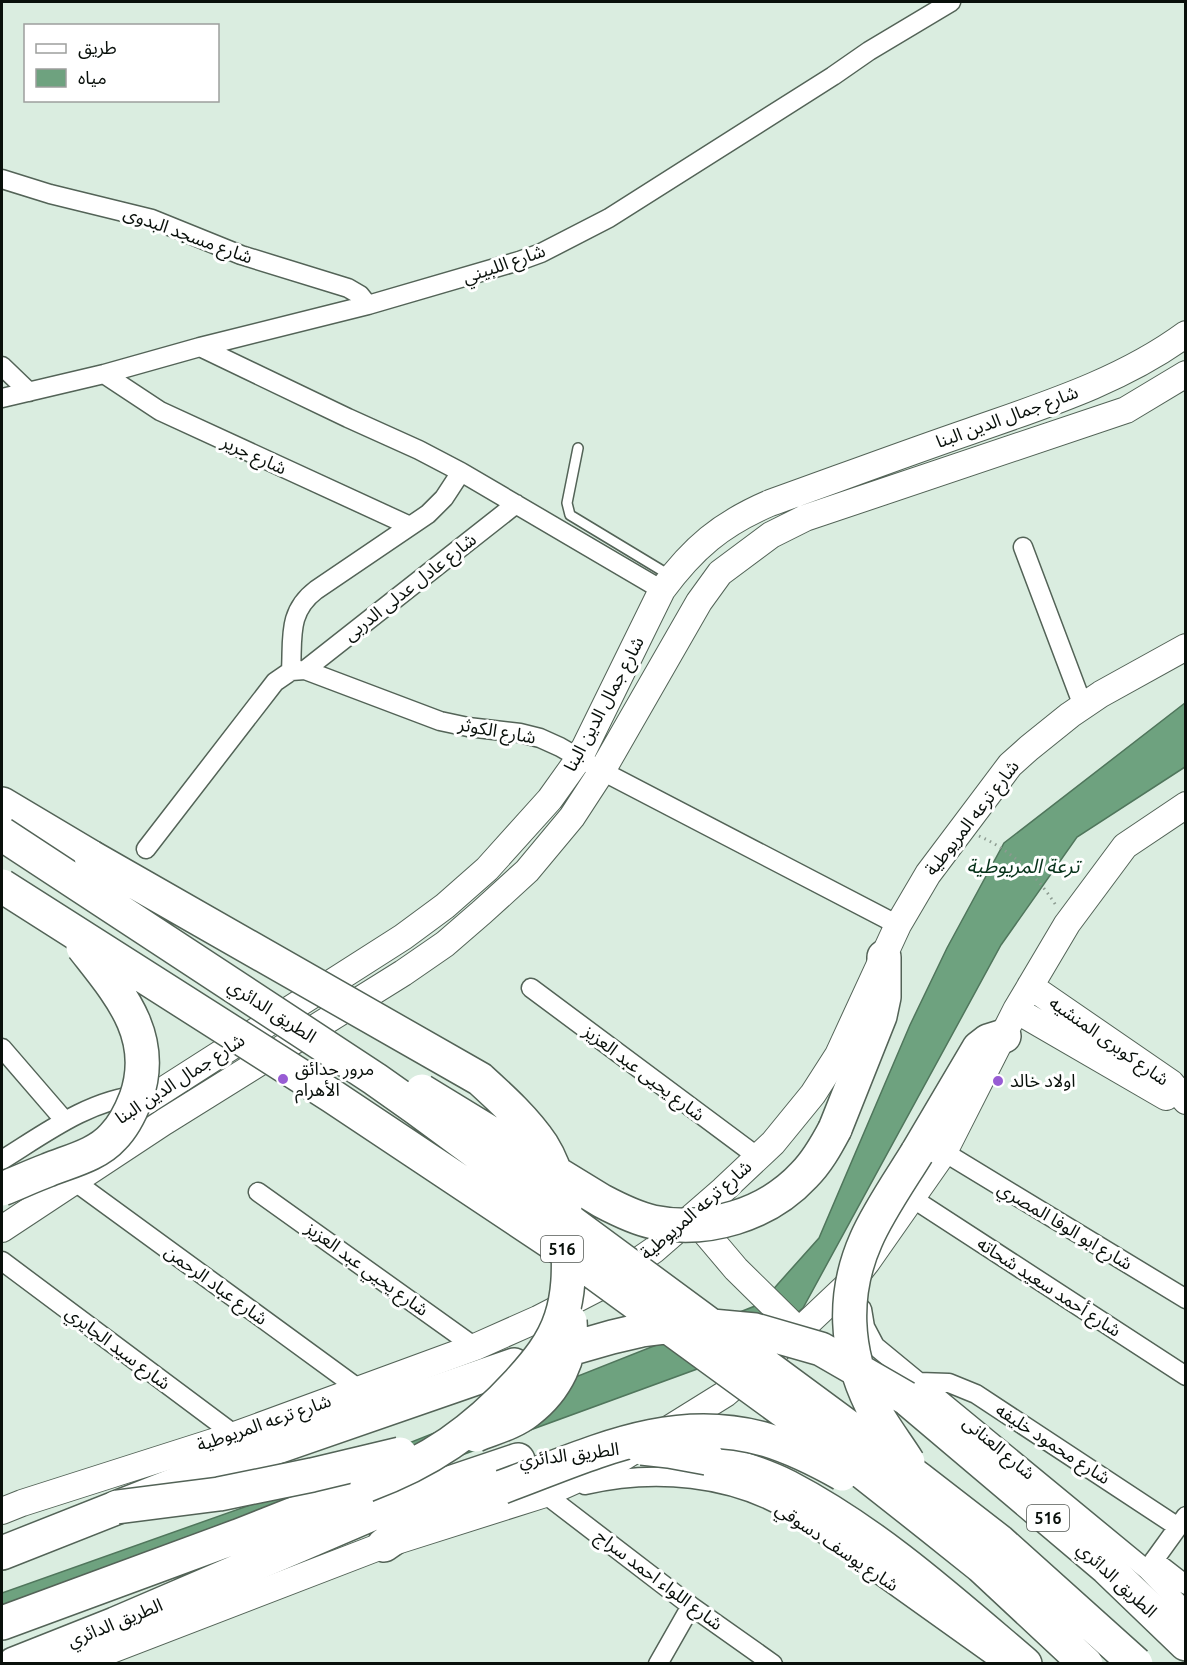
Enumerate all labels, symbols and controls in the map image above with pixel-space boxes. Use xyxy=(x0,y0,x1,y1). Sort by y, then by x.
legend xyxy=(24,24,219,102)
text: طريق xyxy=(78,37,117,59)
text: مياه xyxy=(78,67,107,87)
street label: شارع مسجد البدوى xyxy=(120,201,255,271)
street label: شارع اللبيني xyxy=(460,240,549,291)
street label: شارع جمال الدين البنا xyxy=(933,381,1082,456)
street label: شارع جرير xyxy=(216,430,290,482)
street label: شارع عادل عدلى الدربى xyxy=(339,528,482,648)
street label: شارع جمال الدين البنا xyxy=(559,633,652,777)
street label: شارع الكوثر xyxy=(455,713,537,752)
street label: شارع ترعه المريوطية xyxy=(920,756,1026,882)
water label: ترعة المريوطية xyxy=(967,854,1083,878)
street label: الطريق الدائري xyxy=(223,974,320,1050)
street label: شارع كوبرى المنشيه xyxy=(1043,991,1173,1093)
street label: شارع يحيى عبد العزيز xyxy=(576,1020,709,1128)
street label: شارع جمال الدين البنا xyxy=(111,1029,250,1132)
place label: مرور حدائق الأهرام xyxy=(295,1058,374,1104)
place label: اولاد خالد xyxy=(1010,1070,1076,1091)
marker: مرور حدائق الأهرام xyxy=(276,1072,290,1086)
marker: اولاد خالد xyxy=(991,1074,1005,1088)
street label: شارع ترعه المريوطية xyxy=(636,1156,758,1267)
street label: شارع ابو الوفا المصري xyxy=(992,1177,1136,1277)
street label: شارع يحيي عبد العزيز xyxy=(299,1216,433,1323)
street label: شارع أحمد سعيد شحاته xyxy=(971,1232,1125,1344)
road number: 516 xyxy=(541,1236,583,1262)
street label: شارع عباد الرحمن xyxy=(158,1240,272,1332)
street label: شارع سيد الجايري xyxy=(59,1301,175,1397)
street label: شارع ترعه المريوطية xyxy=(194,1390,335,1459)
street label: شارع محمود خليفه xyxy=(990,1399,1114,1492)
street label: شارع العنانى xyxy=(957,1412,1039,1487)
street label: الطريق الدائري xyxy=(518,1438,621,1474)
street label: شارع يوسف دسوقي xyxy=(770,1498,903,1599)
road number: 516 xyxy=(1027,1505,1069,1531)
street label: شارع اللواء احمد سراج xyxy=(589,1525,727,1637)
street label: الطريق الدائري xyxy=(1071,1538,1161,1624)
street label: الطريق الدائري xyxy=(64,1594,167,1654)

